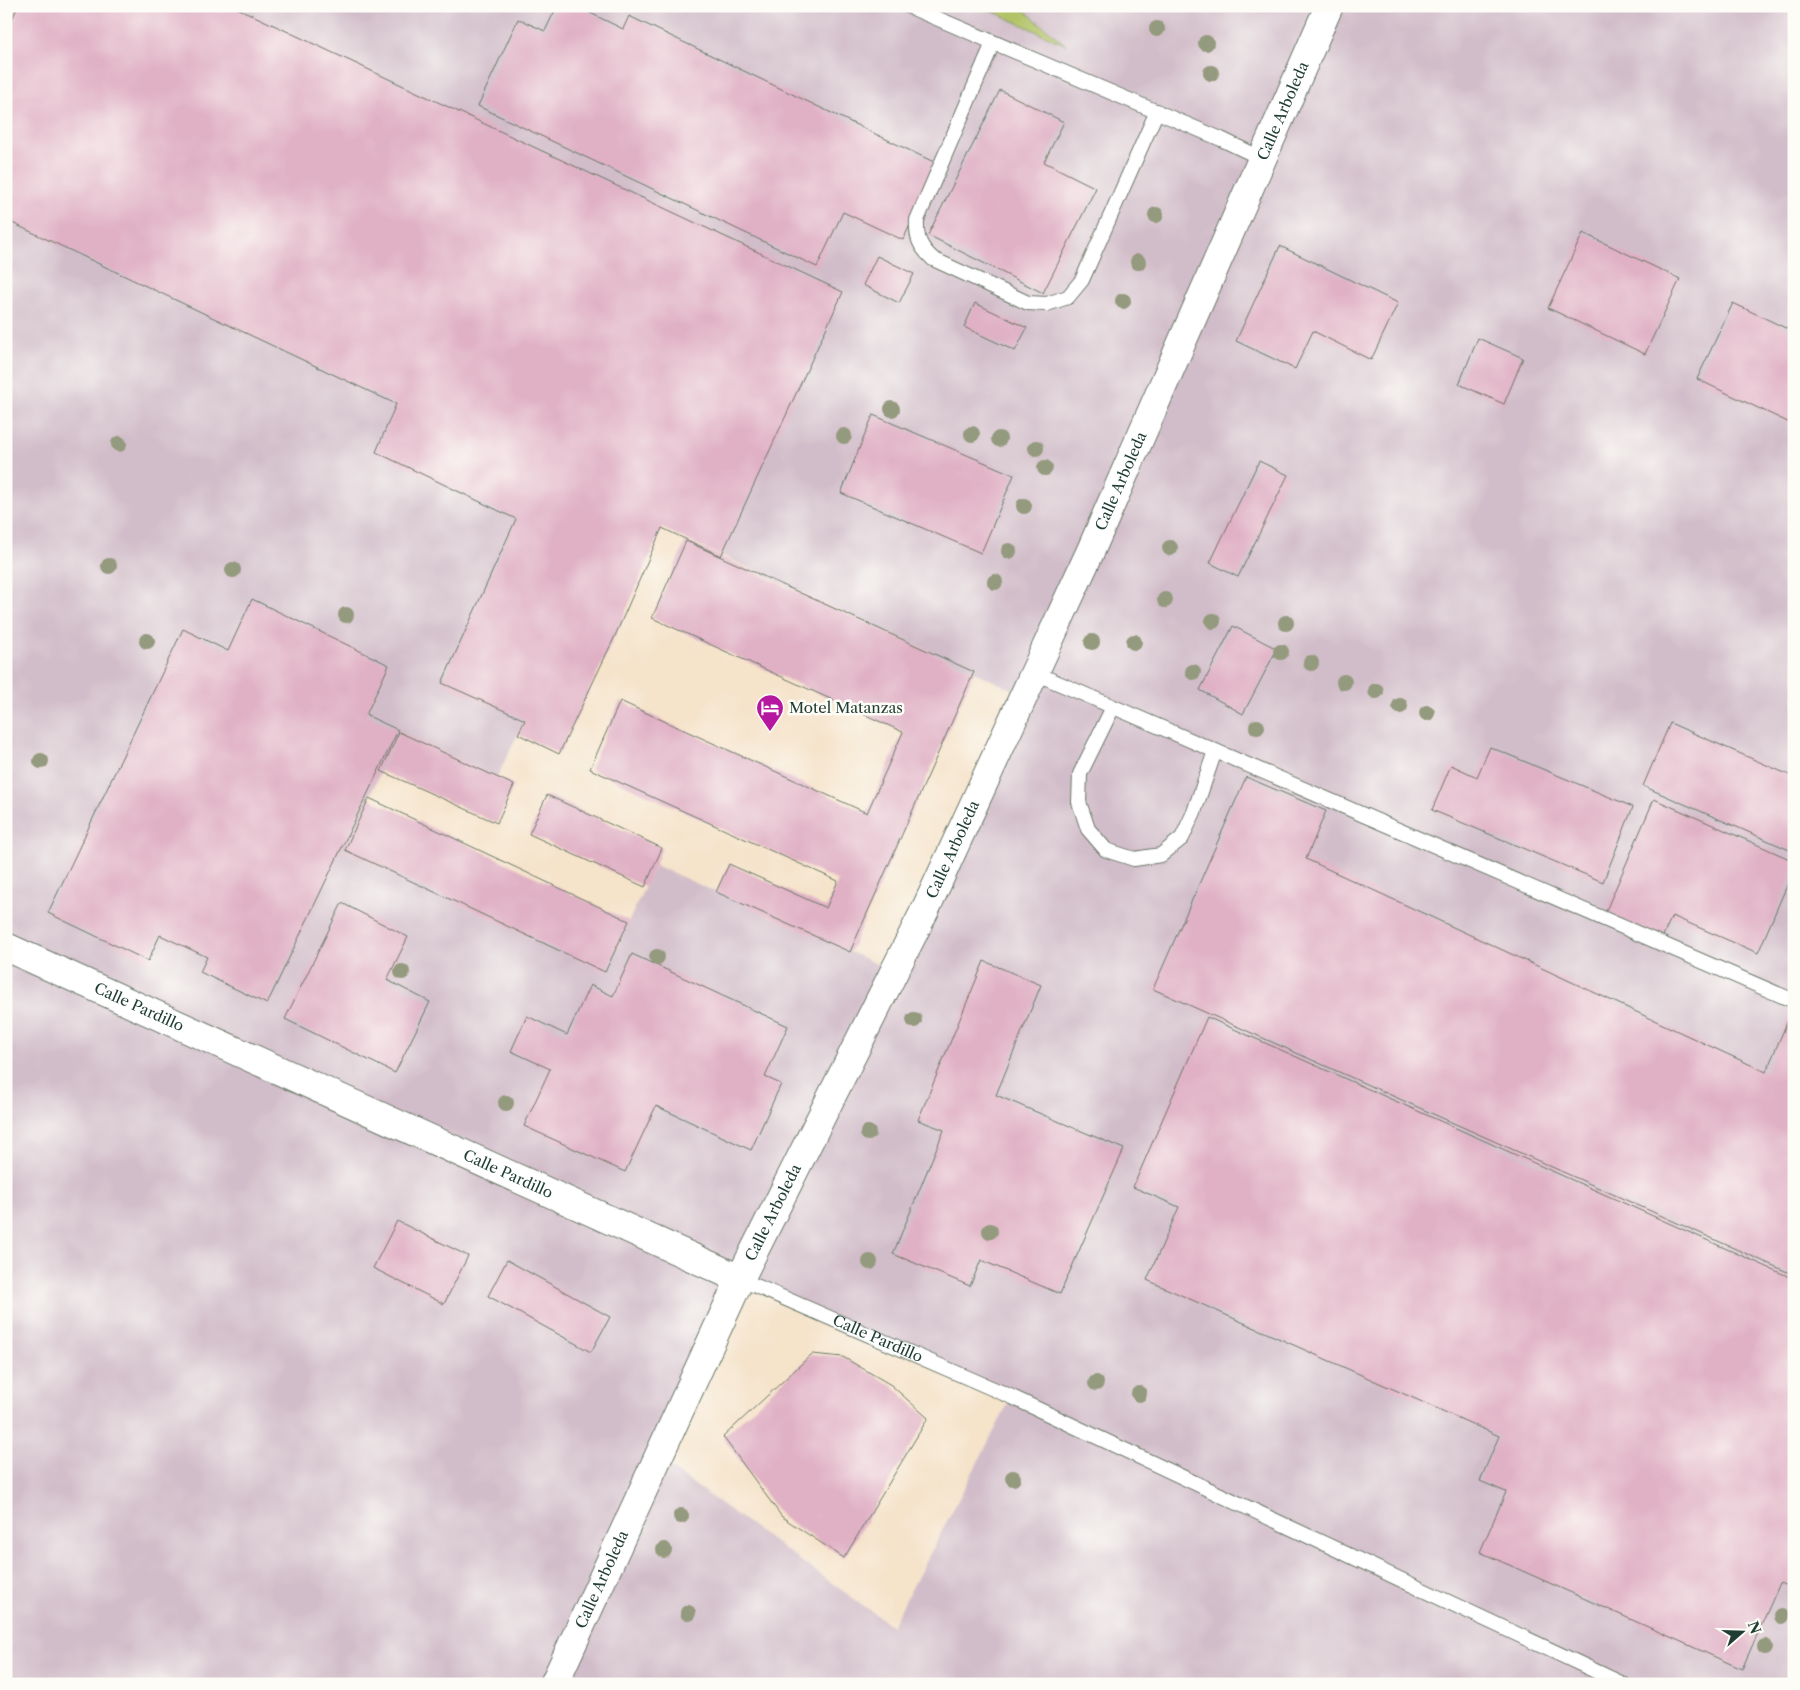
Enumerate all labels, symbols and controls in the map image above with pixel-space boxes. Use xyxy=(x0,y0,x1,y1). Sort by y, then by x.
street label: Calle Arboleda xyxy=(1253,58,1313,163)
street label: Calle Arboleda xyxy=(1091,429,1151,533)
hotel icon: Motel Matanzas xyxy=(755,693,785,732)
place label: Motel Matanzas xyxy=(789,698,903,717)
street label: Calle Arboleda xyxy=(922,797,983,901)
street label: Calle Pardillo xyxy=(91,978,187,1035)
street label: Calle Pardillo xyxy=(460,1145,556,1202)
street label: Calle Arboleda xyxy=(741,1161,805,1264)
street label: Calle Pardillo xyxy=(830,1310,926,1366)
street label: Calle Arboleda xyxy=(571,1527,632,1631)
north arrow xyxy=(1718,1608,1768,1658)
text: N xyxy=(1744,1619,1765,1636)

